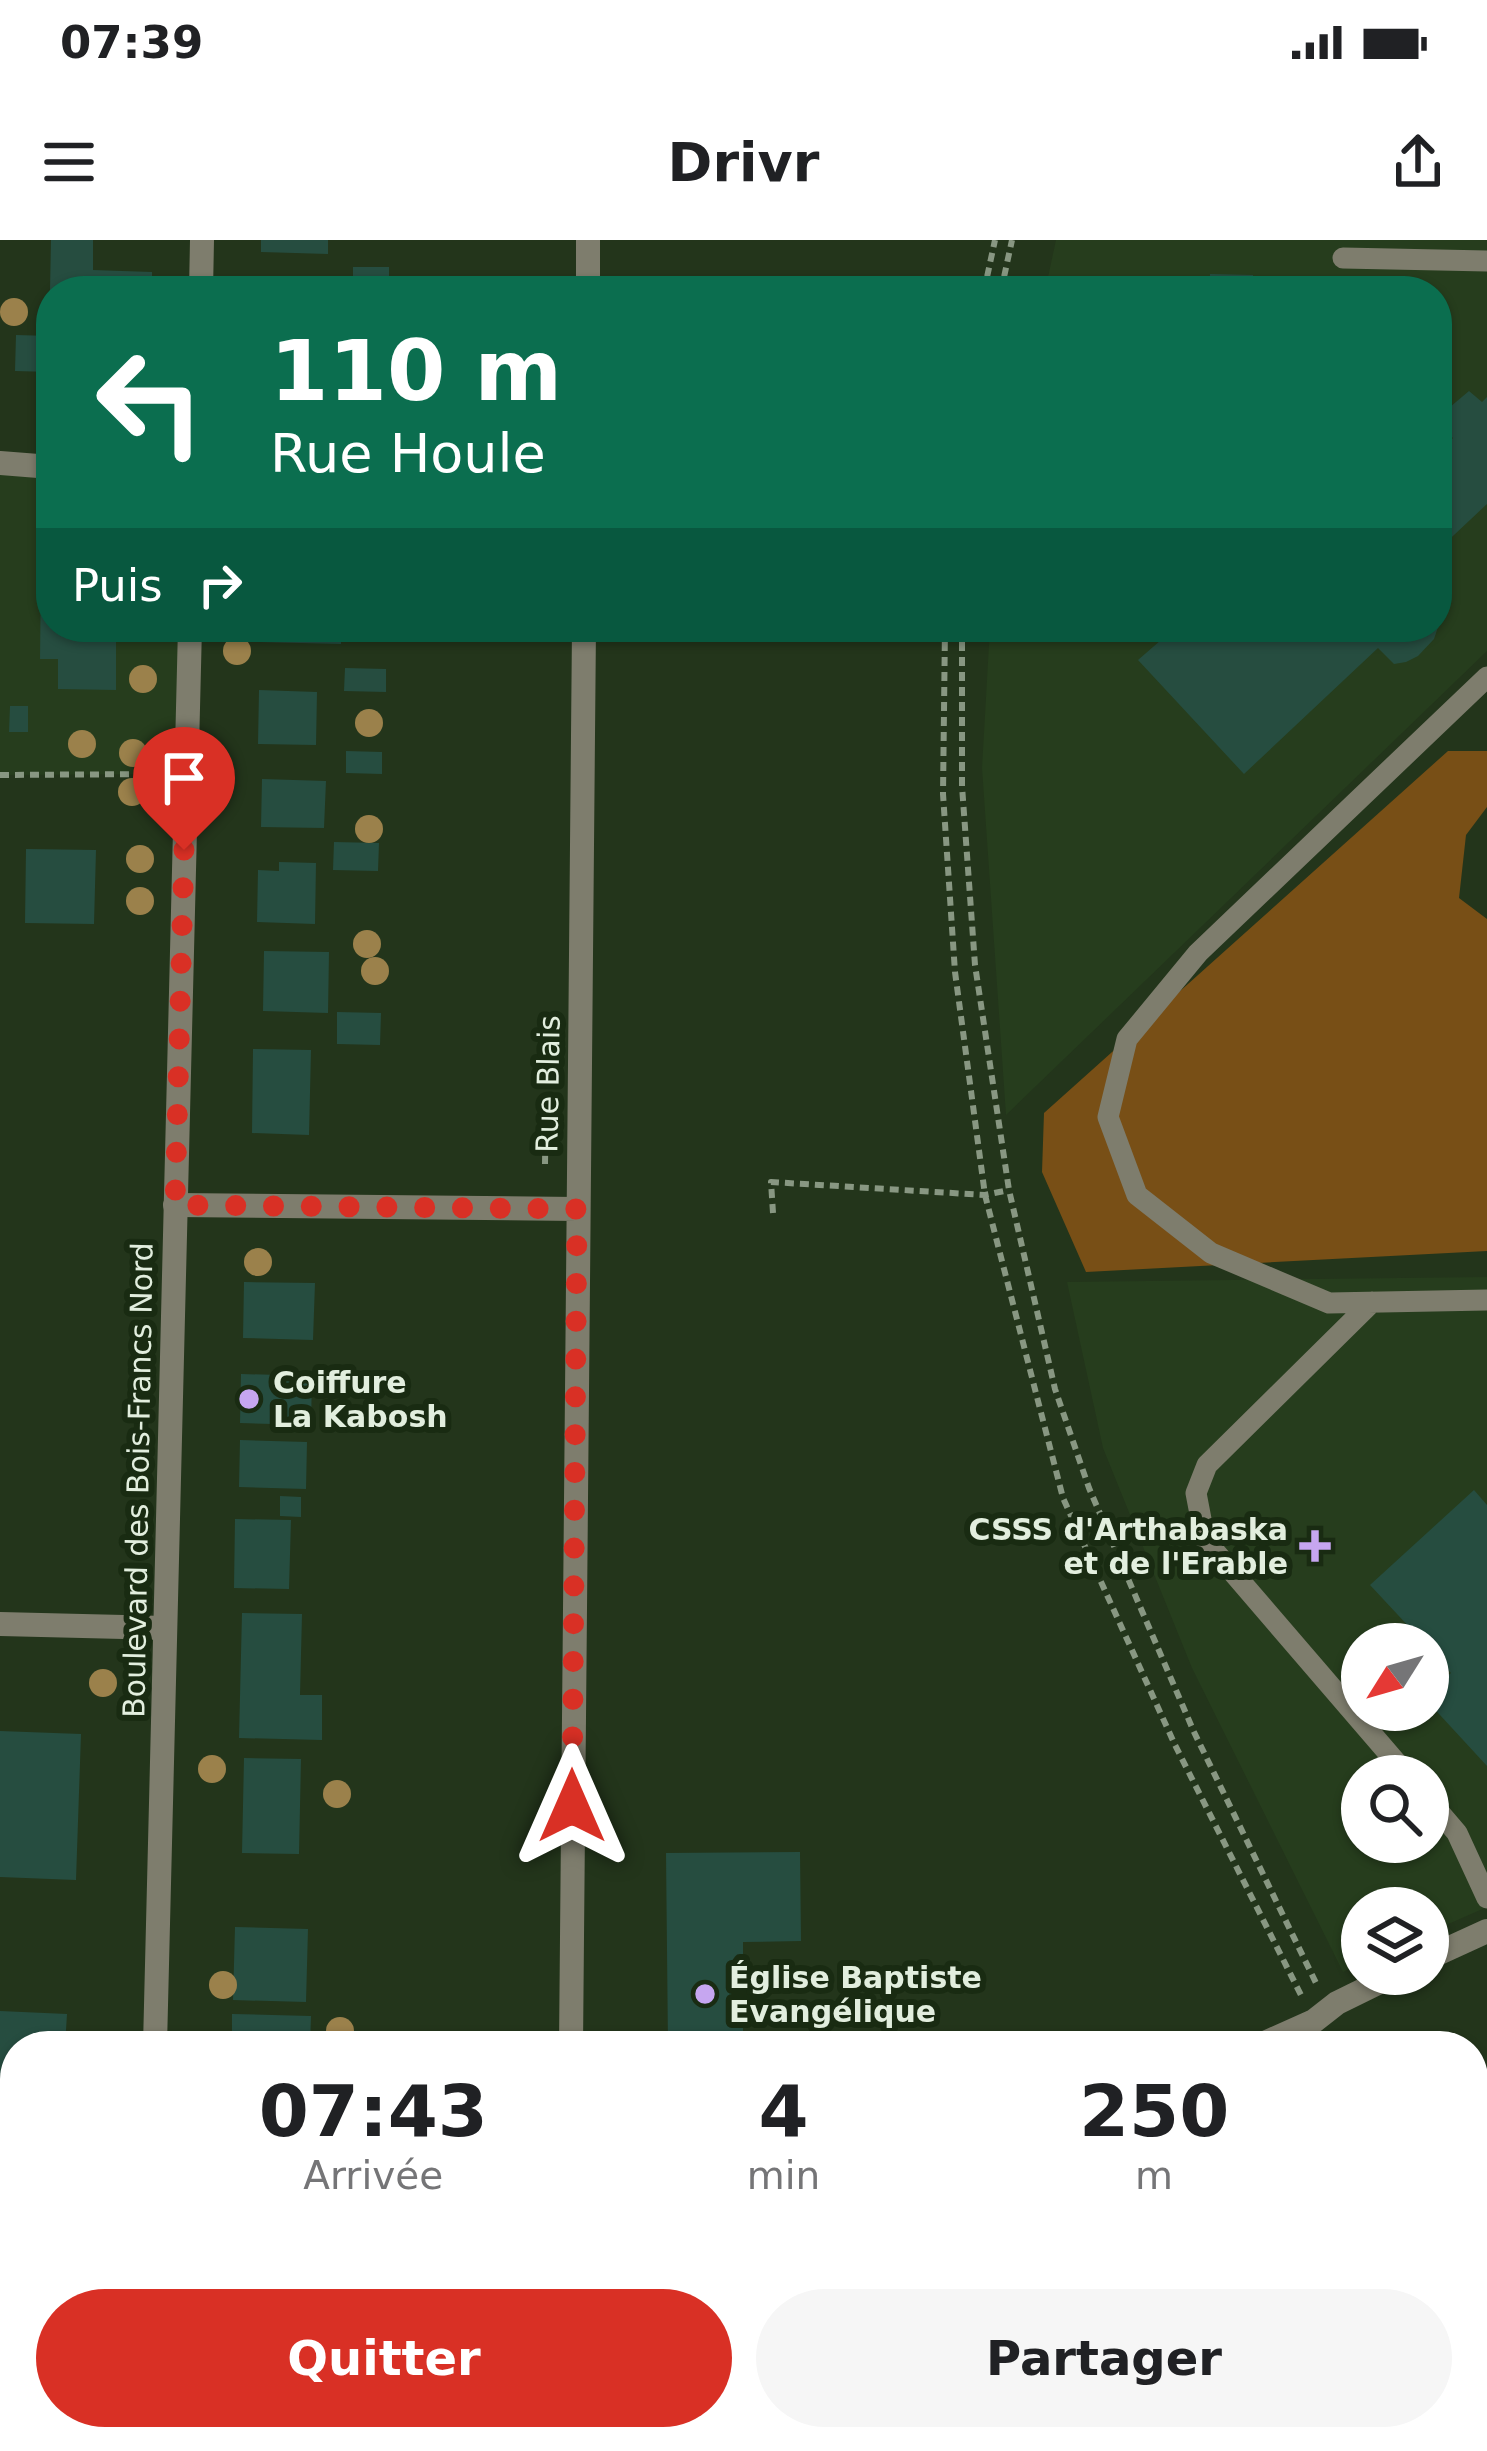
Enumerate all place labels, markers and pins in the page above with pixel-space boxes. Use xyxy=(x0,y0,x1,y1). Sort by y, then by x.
pin xyxy=(133,727,235,850)
place label: Coiffure La Kabosh xyxy=(273,1365,448,1434)
marker: Coiffure La Kabosh xyxy=(236,1386,262,1412)
place label: CSSS d'Arthabaska et de l'Erable xyxy=(968,1512,1288,1581)
marker: CSSS d'Arthabaska et de l'Erable xyxy=(1299,1530,1331,1562)
place label: Église Baptiste Evangélique xyxy=(729,1960,982,2029)
marker: Église Baptiste Evangélique xyxy=(692,1981,718,2007)

